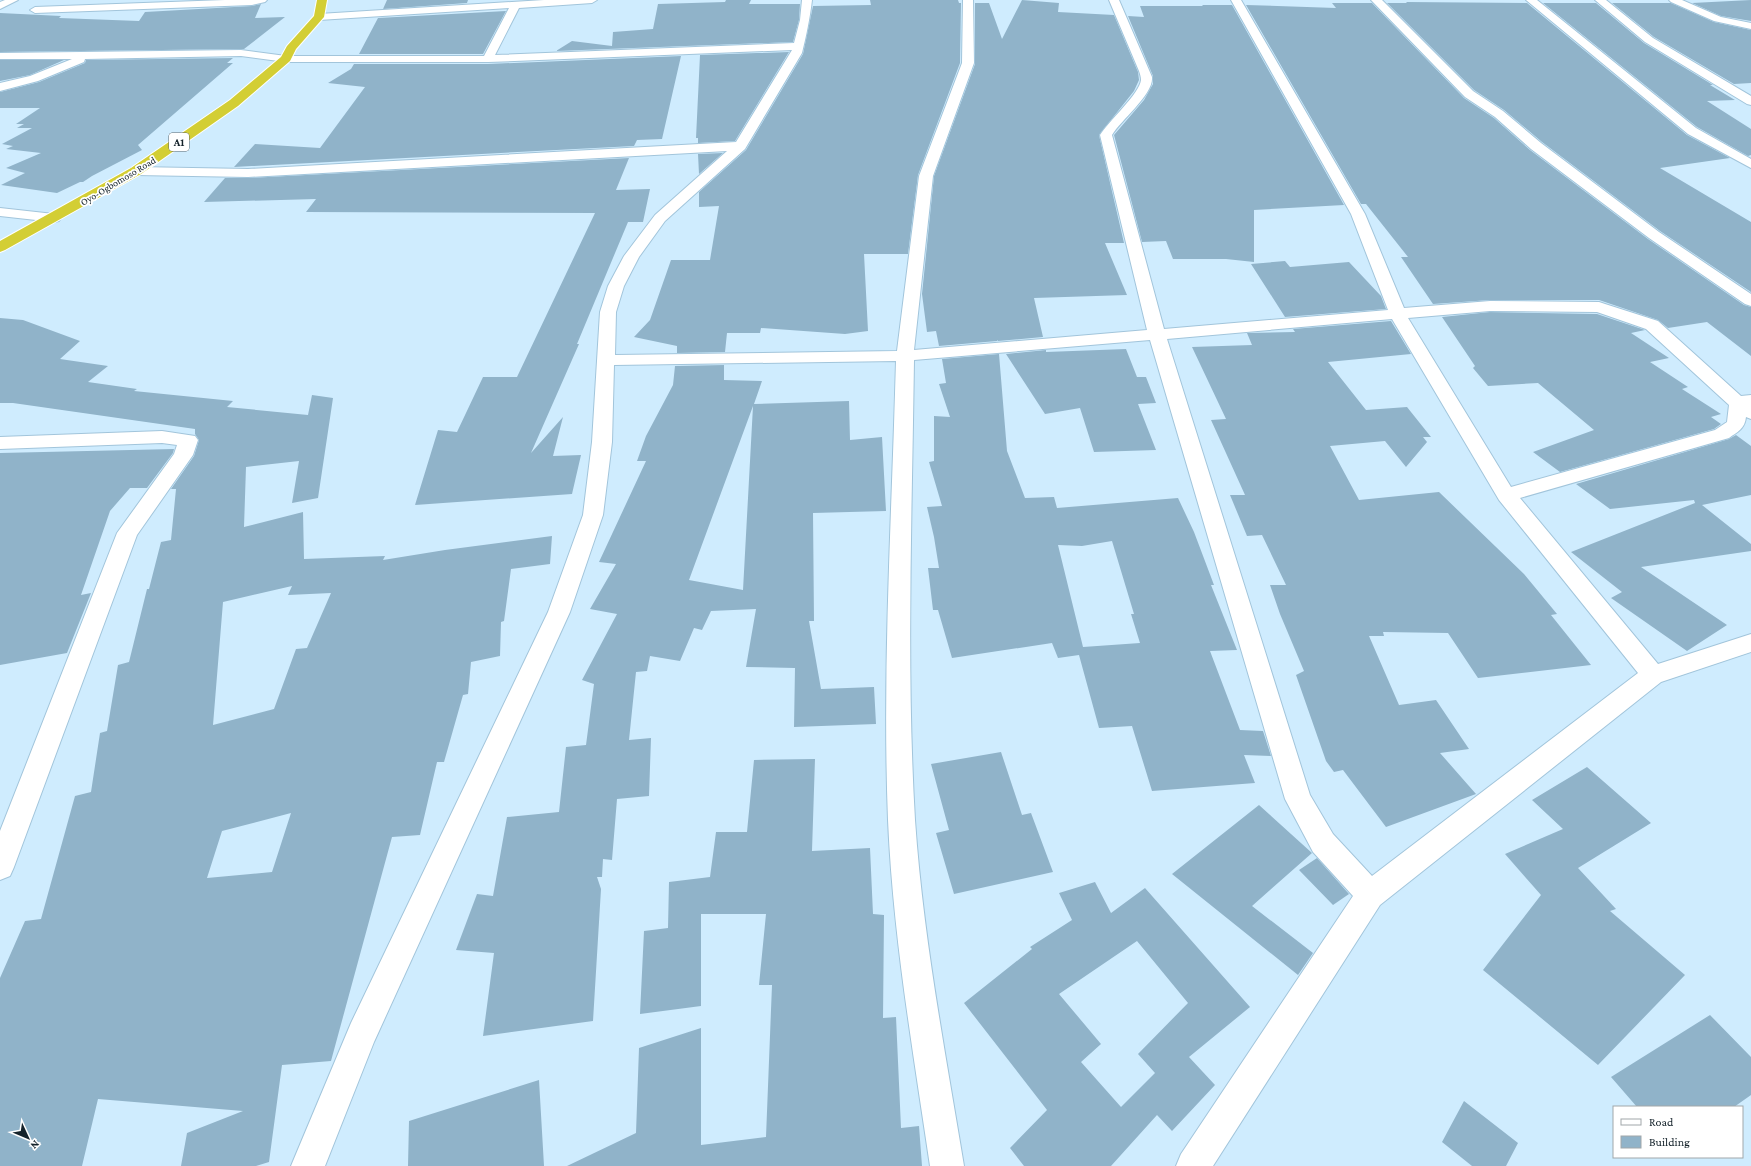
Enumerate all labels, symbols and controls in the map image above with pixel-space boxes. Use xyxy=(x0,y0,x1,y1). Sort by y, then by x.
road number: A1 xyxy=(169,133,189,151)
street label: Oyo-Ogbomoso Road xyxy=(78,154,158,208)
legend xyxy=(1613,1106,1743,1158)
text: Road xyxy=(1649,1115,1674,1129)
north arrow xyxy=(8,1118,48,1158)
text: Building xyxy=(1649,1135,1690,1149)
text: N xyxy=(28,1138,42,1152)

